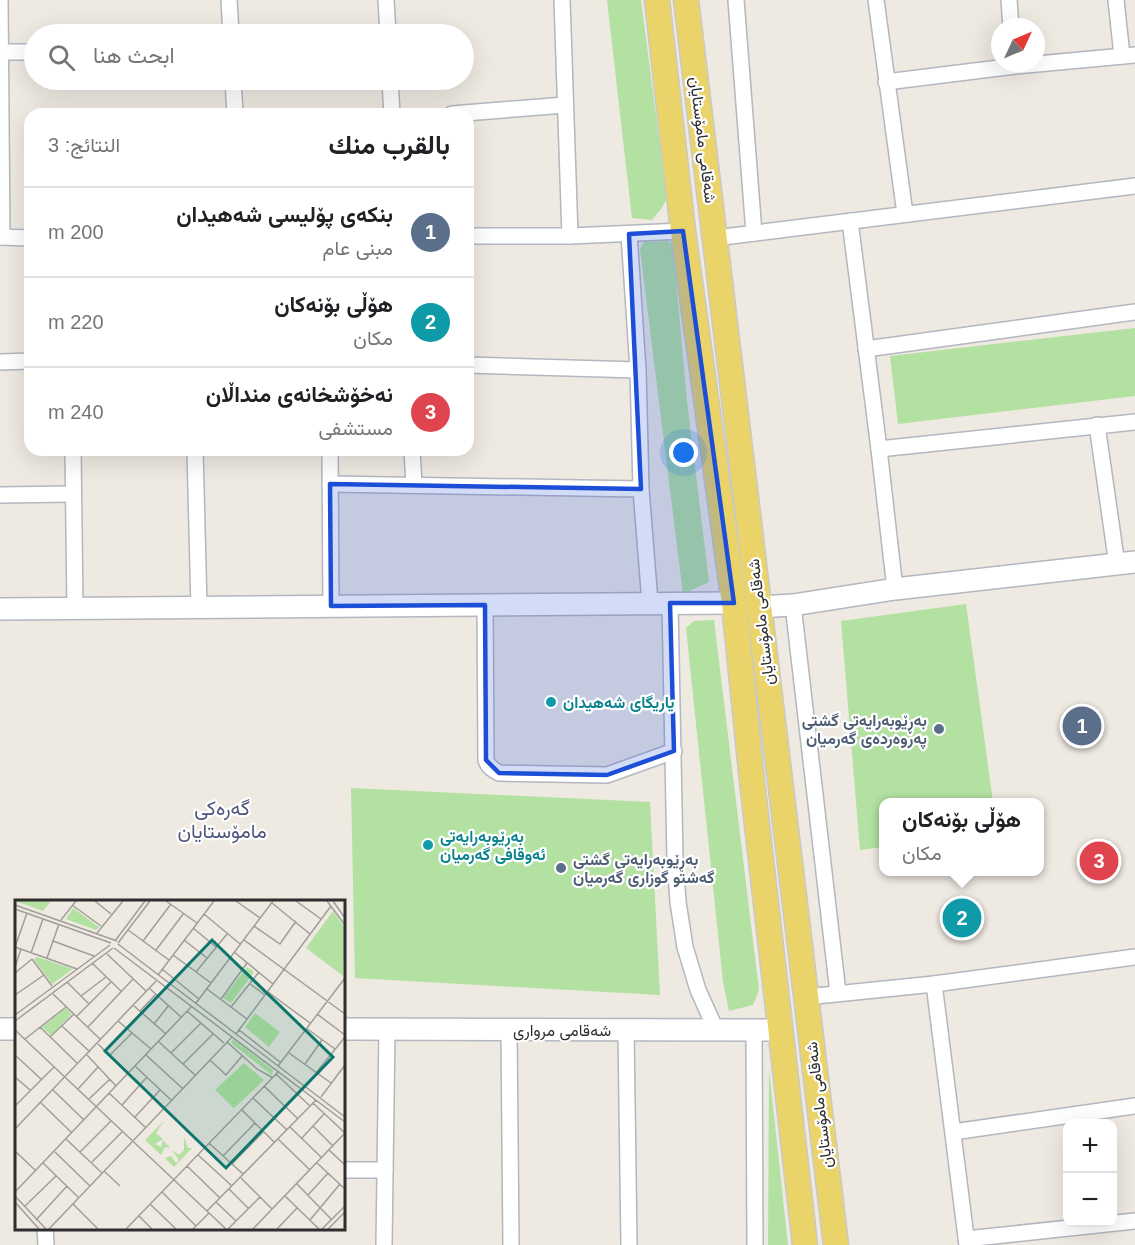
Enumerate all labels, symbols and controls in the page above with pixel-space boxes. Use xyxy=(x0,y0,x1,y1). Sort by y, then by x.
north arrow xyxy=(991,18,1045,72)
search box xyxy=(24,24,474,90)
icon: search xyxy=(45,41,78,74)
text: ابحث هنا xyxy=(93,43,175,68)
street label: شەقامی مامۆستایان xyxy=(685,76,719,205)
text: بالقرب منك xyxy=(329,130,450,160)
text: النتائج: 3 xyxy=(48,134,120,156)
text: بنکەی پۆلیسی شەهیدان xyxy=(176,202,393,227)
text: 200 m xyxy=(48,221,104,243)
text: 1 xyxy=(425,221,436,243)
text: مبنى عام xyxy=(323,237,393,259)
text: هۆڵی بۆنەکان xyxy=(274,292,393,317)
text: 220 m xyxy=(48,311,104,333)
text: 2 xyxy=(425,311,436,333)
text: مكان xyxy=(353,327,393,349)
text: نەخۆشخانەی منداڵان xyxy=(206,382,393,407)
text: 240 m xyxy=(48,401,104,423)
text: 3 xyxy=(425,401,436,423)
text: مستشفى xyxy=(318,417,393,439)
your location xyxy=(669,438,698,467)
street label: شەقامی مامۆستایان xyxy=(745,557,779,686)
place label: یاریگای شەهیدان xyxy=(563,694,674,713)
marker: یاریگای شەهیدان xyxy=(544,695,558,709)
pin: 1 xyxy=(1062,704,1102,748)
place label: بەڕێوبەرایەتی گشتی پەروەردەی گەرمیان xyxy=(802,712,927,750)
marker: بەڕێوبەرایەتی گشتی پەروەردەی گەرمیان xyxy=(932,722,946,736)
district label: گەرەکی مامۆستایان xyxy=(177,797,267,844)
popup xyxy=(879,798,1044,876)
text: هۆڵی بۆنەکان xyxy=(902,807,1021,832)
place label: بەڕێوبەرایەتی ئەوقافی گەرمیان xyxy=(440,828,546,865)
marker: بەڕێوبەرایەتی ئەوقافی گەرمیان xyxy=(421,838,435,852)
pin: 3 xyxy=(1080,838,1118,884)
text: مكان xyxy=(902,842,942,864)
place label: بەڕێوبەرایەتی گشتی گەشتو گوزاری گەرمیان xyxy=(573,851,714,888)
marker: بەڕێوبەرایەتی گشتی گەشتو گوزاری گەرمیان xyxy=(554,861,568,875)
pin: 2 xyxy=(942,896,982,940)
inset map xyxy=(15,900,345,1230)
street label: شەقامی مرواری xyxy=(513,1022,611,1041)
street label: شەقامی مامۆستایان xyxy=(803,1040,837,1169)
map controls xyxy=(1063,1119,1117,1227)
button: + xyxy=(1063,1119,1117,1173)
button: − xyxy=(1063,1173,1117,1227)

